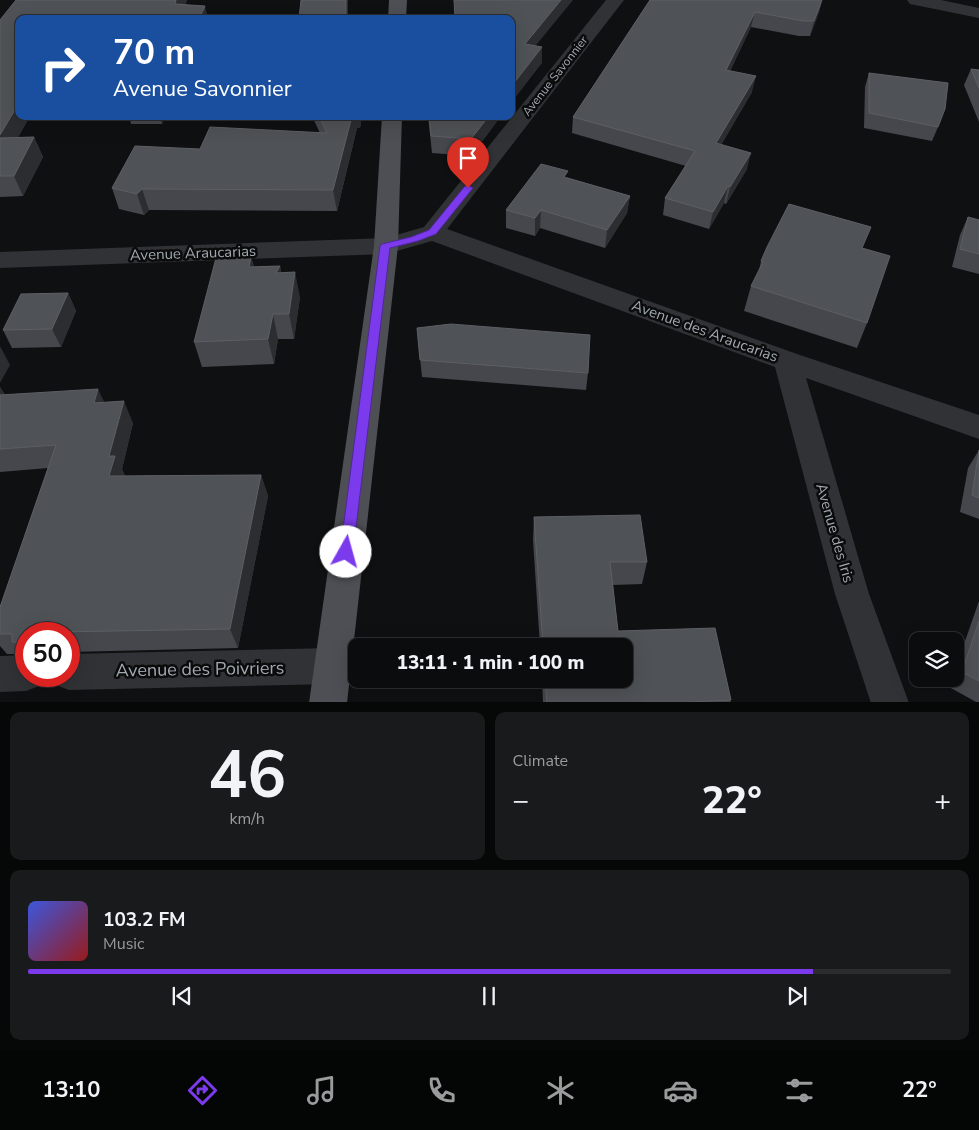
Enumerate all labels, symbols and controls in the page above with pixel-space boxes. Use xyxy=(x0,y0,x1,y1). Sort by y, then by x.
text: 70 m xyxy=(113,29,195,76)
street label: Avenue Savonnier xyxy=(519,32,592,119)
icon: right xyxy=(30,35,95,100)
text: Avenue Savonnier xyxy=(113,74,292,104)
pin xyxy=(447,137,489,188)
icon: arrive xyxy=(454,144,482,172)
street label: Avenue Araucarias xyxy=(130,241,256,265)
street label: Avenue des Araucarias xyxy=(629,295,781,367)
street label: Avenue des Iris xyxy=(811,481,859,585)
position arrow xyxy=(319,525,371,577)
speed limit sign: 50 xyxy=(15,622,80,687)
map controls xyxy=(909,632,964,687)
button: layers xyxy=(909,632,964,687)
text: 13:11 · 1 min · 100 m xyxy=(397,650,584,676)
street label: Avenue des Poivriers xyxy=(115,656,285,682)
text: 46 xyxy=(208,731,286,820)
text: Climate xyxy=(513,750,568,772)
text: 22° xyxy=(702,775,762,826)
text: − xyxy=(513,782,529,820)
text: + xyxy=(934,782,951,820)
text: km/h xyxy=(230,808,265,830)
text: 103.2 FM xyxy=(103,907,186,933)
text: Music xyxy=(103,933,144,955)
icon: previous xyxy=(168,982,196,1010)
icon: pause xyxy=(475,982,503,1010)
icon: next xyxy=(783,982,811,1010)
icon: directions xyxy=(185,1073,220,1108)
icon: music xyxy=(304,1073,339,1108)
icon: phone xyxy=(424,1073,459,1108)
icon: climate xyxy=(543,1073,578,1108)
icon: car xyxy=(663,1073,698,1108)
icon: filters xyxy=(782,1073,817,1108)
text: 13:10 xyxy=(42,1075,101,1105)
text: 22° xyxy=(902,1075,937,1105)

